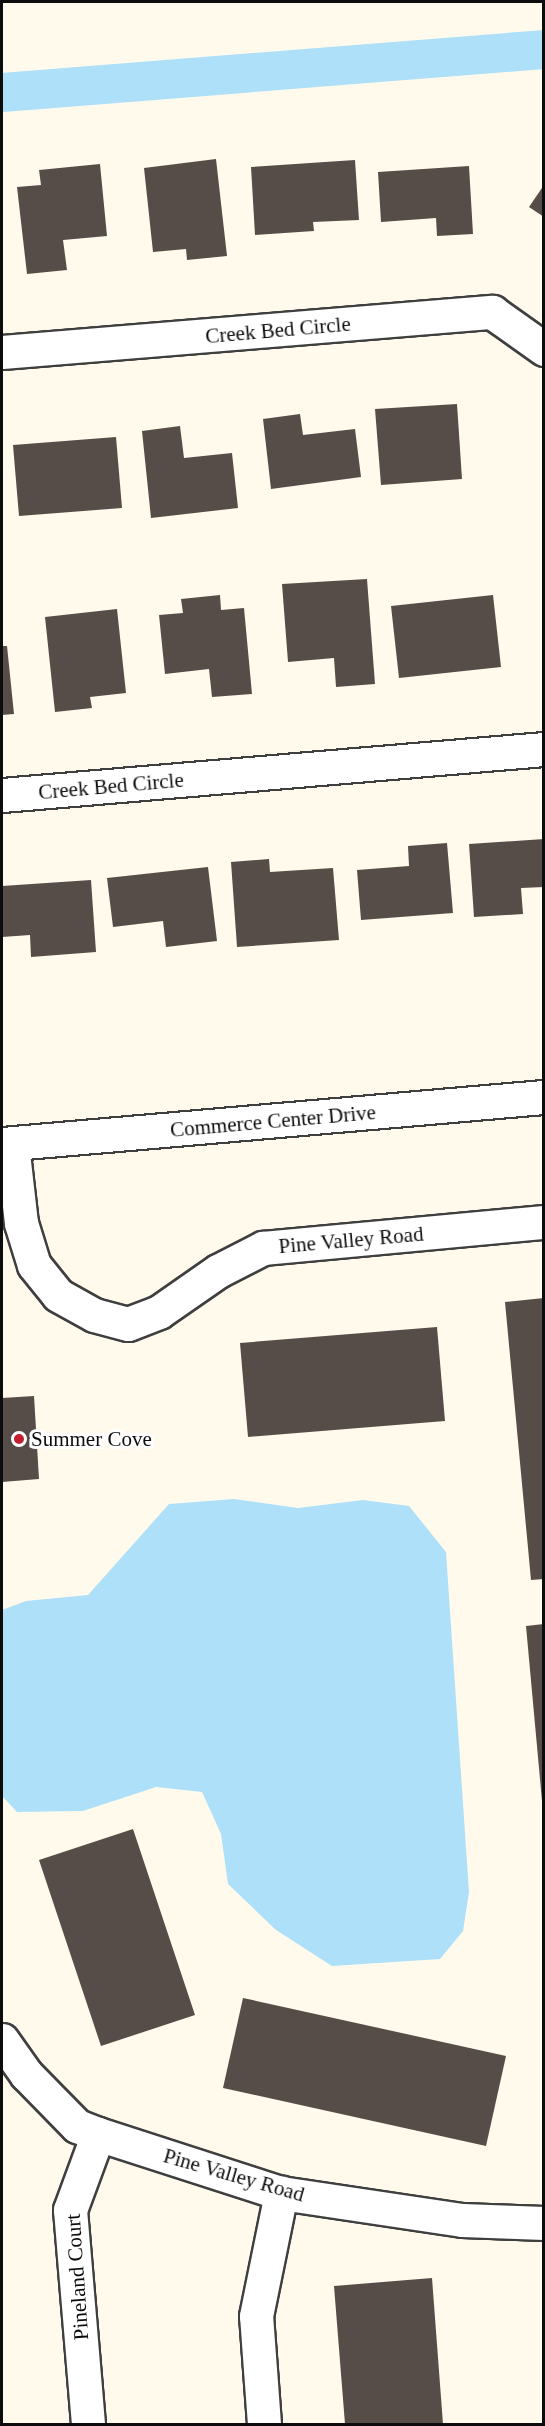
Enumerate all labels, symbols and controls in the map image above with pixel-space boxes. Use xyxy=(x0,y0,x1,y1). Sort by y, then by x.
street label: Creek Bed Circle xyxy=(204,311,352,349)
street label: Creek Bed Circle xyxy=(37,767,185,805)
street label: Commerce Center Drive xyxy=(169,1099,377,1143)
street label: Pine Valley Road xyxy=(277,1221,425,1259)
place label: Summer Cove xyxy=(31,1426,152,1452)
marker: Summer Cove xyxy=(12,1432,26,1446)
street label: Pine Valley Road xyxy=(160,2143,308,2207)
street label: Pineland Court xyxy=(60,2213,94,2341)

